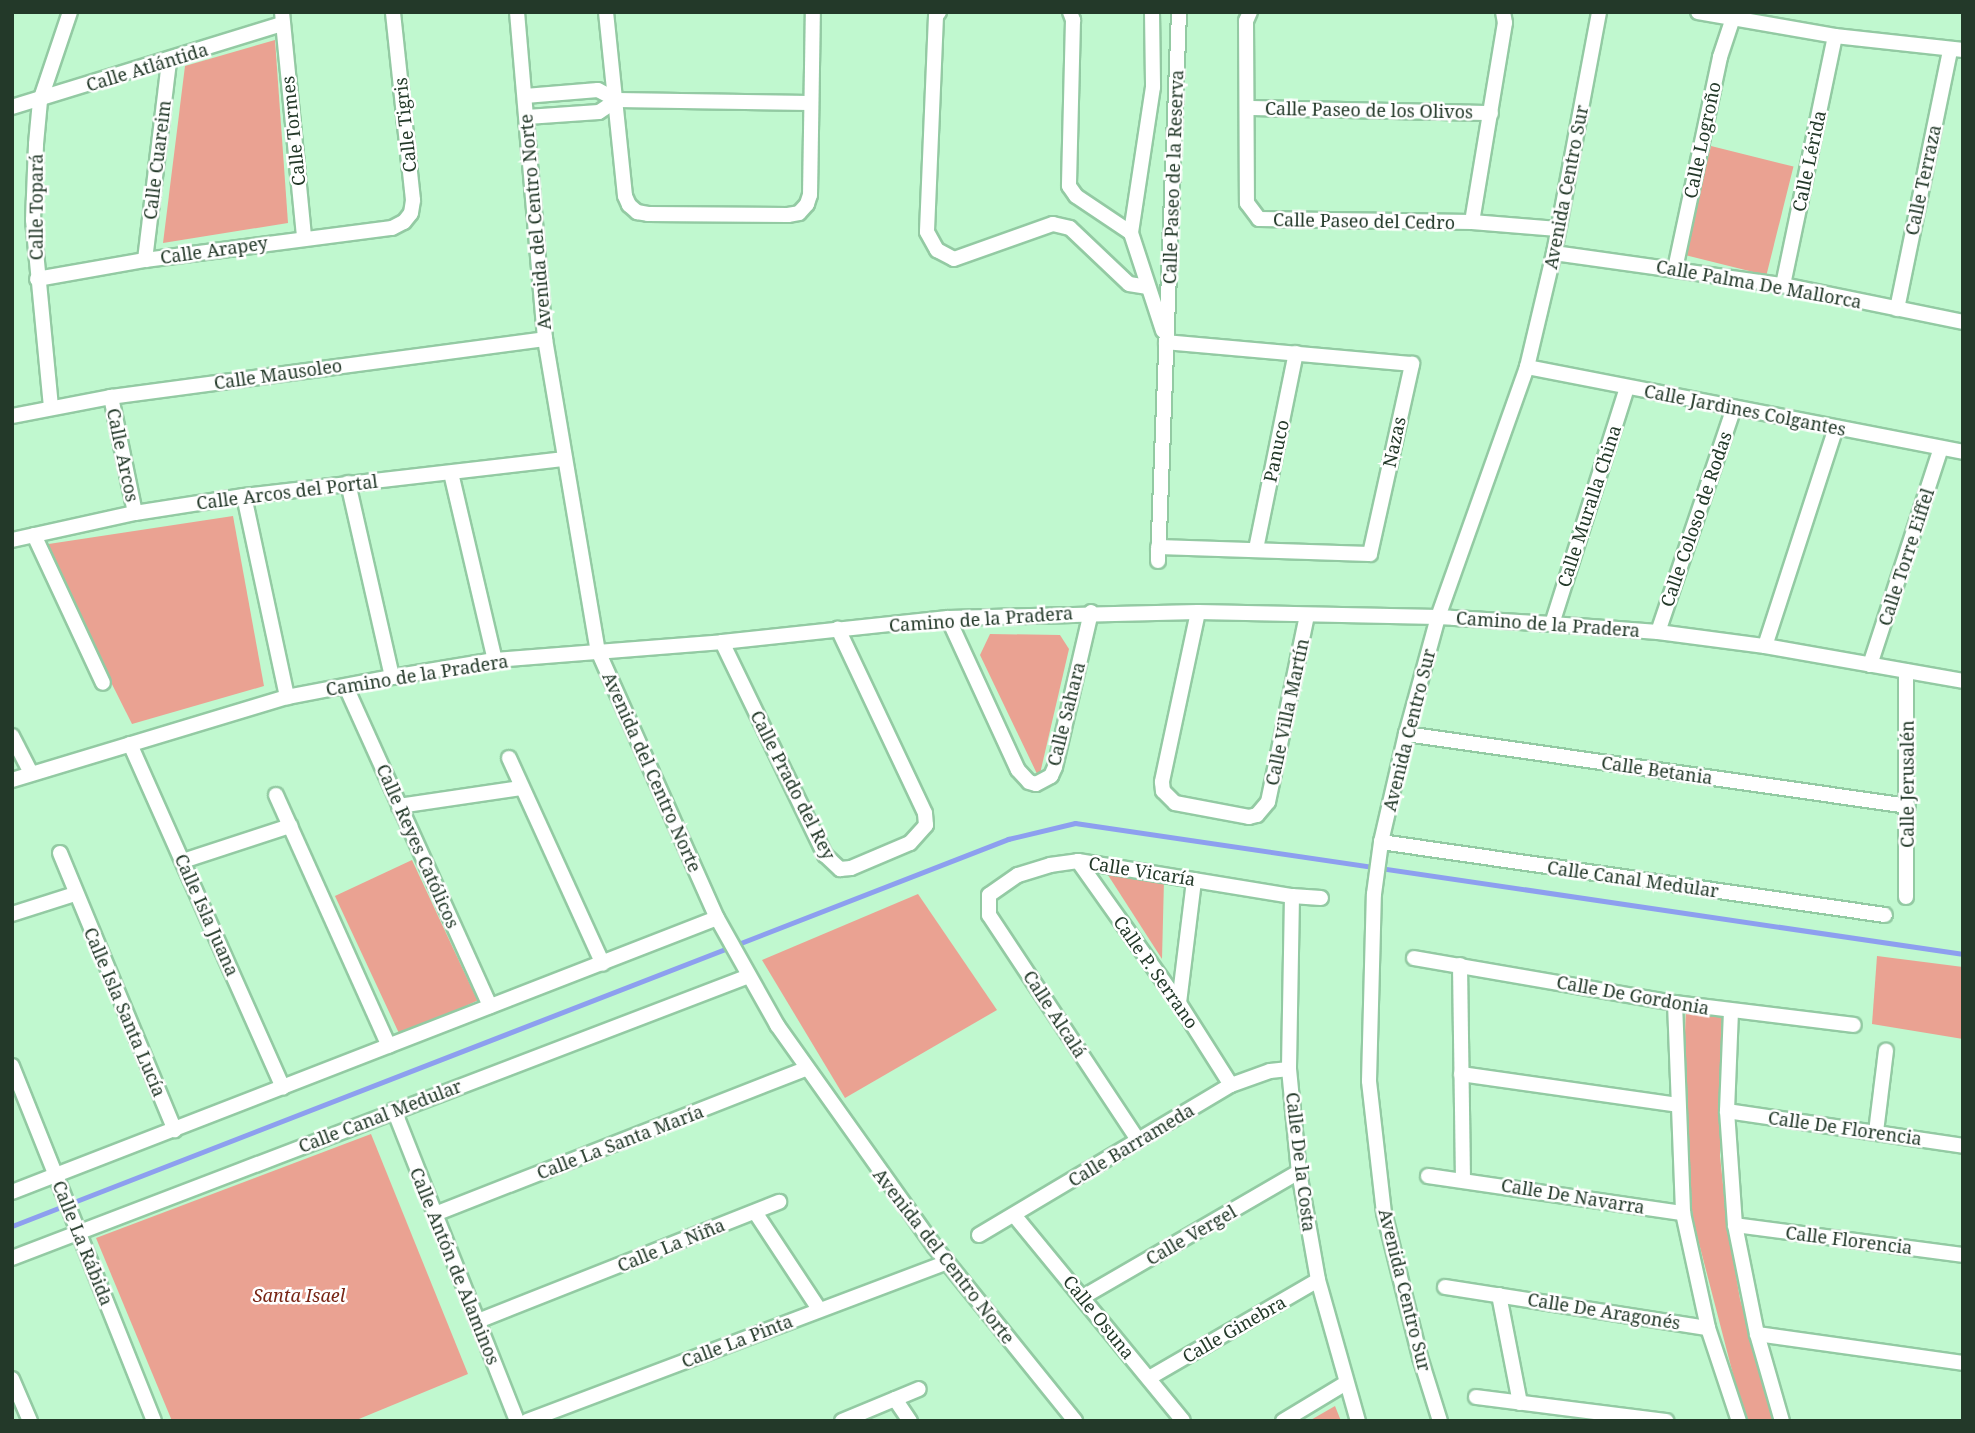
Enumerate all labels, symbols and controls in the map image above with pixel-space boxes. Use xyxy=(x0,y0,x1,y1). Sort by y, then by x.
street label: Calle Atlántida xyxy=(83,38,211,96)
street label: Calle Paseo de la Reserva xyxy=(1158,69,1188,285)
street label: Calle Tormes xyxy=(276,75,310,187)
street label: Calle Tigris xyxy=(389,76,421,174)
street label: Calle Logroño xyxy=(1679,80,1725,200)
street label: Calle Paseo de los Olivos xyxy=(1265,97,1473,123)
street label: Calle Cuareim xyxy=(139,99,175,221)
street label: Avenida Centro Sur xyxy=(1539,103,1593,271)
street label: Calle Lérida xyxy=(1788,108,1830,214)
street label: Avenida del Centro Norte xyxy=(515,113,555,331)
street label: Calle Terraza xyxy=(1901,123,1945,237)
street label: Calle Topará xyxy=(25,154,47,260)
street label: Calle Paseo del Cedro xyxy=(1273,209,1455,233)
street label: Calle Arapey xyxy=(159,232,269,268)
street label: Calle Palma De Mallorca xyxy=(1654,255,1864,313)
street label: Calle Mausoleo xyxy=(213,354,343,394)
street label: Calle Jardines Colgantes xyxy=(1642,380,1848,440)
street label: Calle Arcos xyxy=(103,406,143,504)
street label: Nazas xyxy=(1378,415,1410,469)
street label: Panuco xyxy=(1259,418,1293,484)
street label: Calle Muralla China xyxy=(1553,422,1625,590)
street label: Calle Coloso de Rodas xyxy=(1656,428,1736,610)
street label: Calle Arcos del Portal xyxy=(195,470,379,514)
street label: Calle Torre Eiffel xyxy=(1874,485,1938,629)
street label: Camino de la Pradera xyxy=(888,602,1074,636)
street label: Camino de la Pradera xyxy=(1455,607,1641,641)
street label: Calle Villa Martín xyxy=(1261,637,1313,787)
street label: Avenida Centro Sur xyxy=(1378,646,1440,814)
street label: Camino de la Pradera xyxy=(324,650,510,700)
street label: Calle Sahara xyxy=(1043,660,1089,768)
street label: Avenida del Centro Norte xyxy=(598,669,706,875)
street label: Calle Prado del Rey xyxy=(746,707,840,863)
street label: Calle Jerusalén xyxy=(1896,720,1918,848)
street label: Calle Betania xyxy=(1600,752,1714,788)
street label: Calle Reyes Católicos xyxy=(372,761,464,931)
street label: Calle Isla Juana xyxy=(170,851,244,979)
street label: Calle Vicaría xyxy=(1087,852,1197,890)
street label: Calle Canal Medular xyxy=(1546,856,1720,902)
street label: Calle P. Serrano xyxy=(1109,911,1203,1033)
street label: Calle Isla Santa Lucía xyxy=(80,924,170,1100)
street label: Calle Alcalá xyxy=(1019,966,1091,1062)
street label: Calle De Gordonia xyxy=(1555,971,1711,1019)
street label: Calle Canal Medular xyxy=(295,1075,465,1157)
street label: Calle De la Costa xyxy=(1282,1091,1320,1233)
street label: Calle Barrameda xyxy=(1064,1099,1198,1191)
street label: Calle La Santa María xyxy=(534,1100,706,1184)
street label: Calle De Florencia xyxy=(1767,1107,1923,1149)
street label: Calle Antón de Alaminos xyxy=(406,1164,504,1368)
street label: Avenida del Centro Norte xyxy=(869,1164,1019,1348)
street label: Calle De Navarra xyxy=(1500,1174,1646,1218)
street label: Calle La Rábida xyxy=(48,1177,118,1309)
street label: Calle Vergel xyxy=(1142,1200,1240,1270)
street label: Avenida Centro Sur xyxy=(1374,1206,1436,1374)
street label: Calle La Niña xyxy=(614,1214,728,1276)
street label: Calle Florencia xyxy=(1784,1221,1914,1259)
street label: Calle Osuna xyxy=(1059,1271,1139,1363)
park label: Santa Isael xyxy=(253,1284,345,1306)
street label: Calle De Aragonés xyxy=(1526,1288,1682,1334)
street label: Calle Ginebra xyxy=(1178,1291,1290,1367)
street label: Calle La Pinta xyxy=(678,1310,796,1372)

